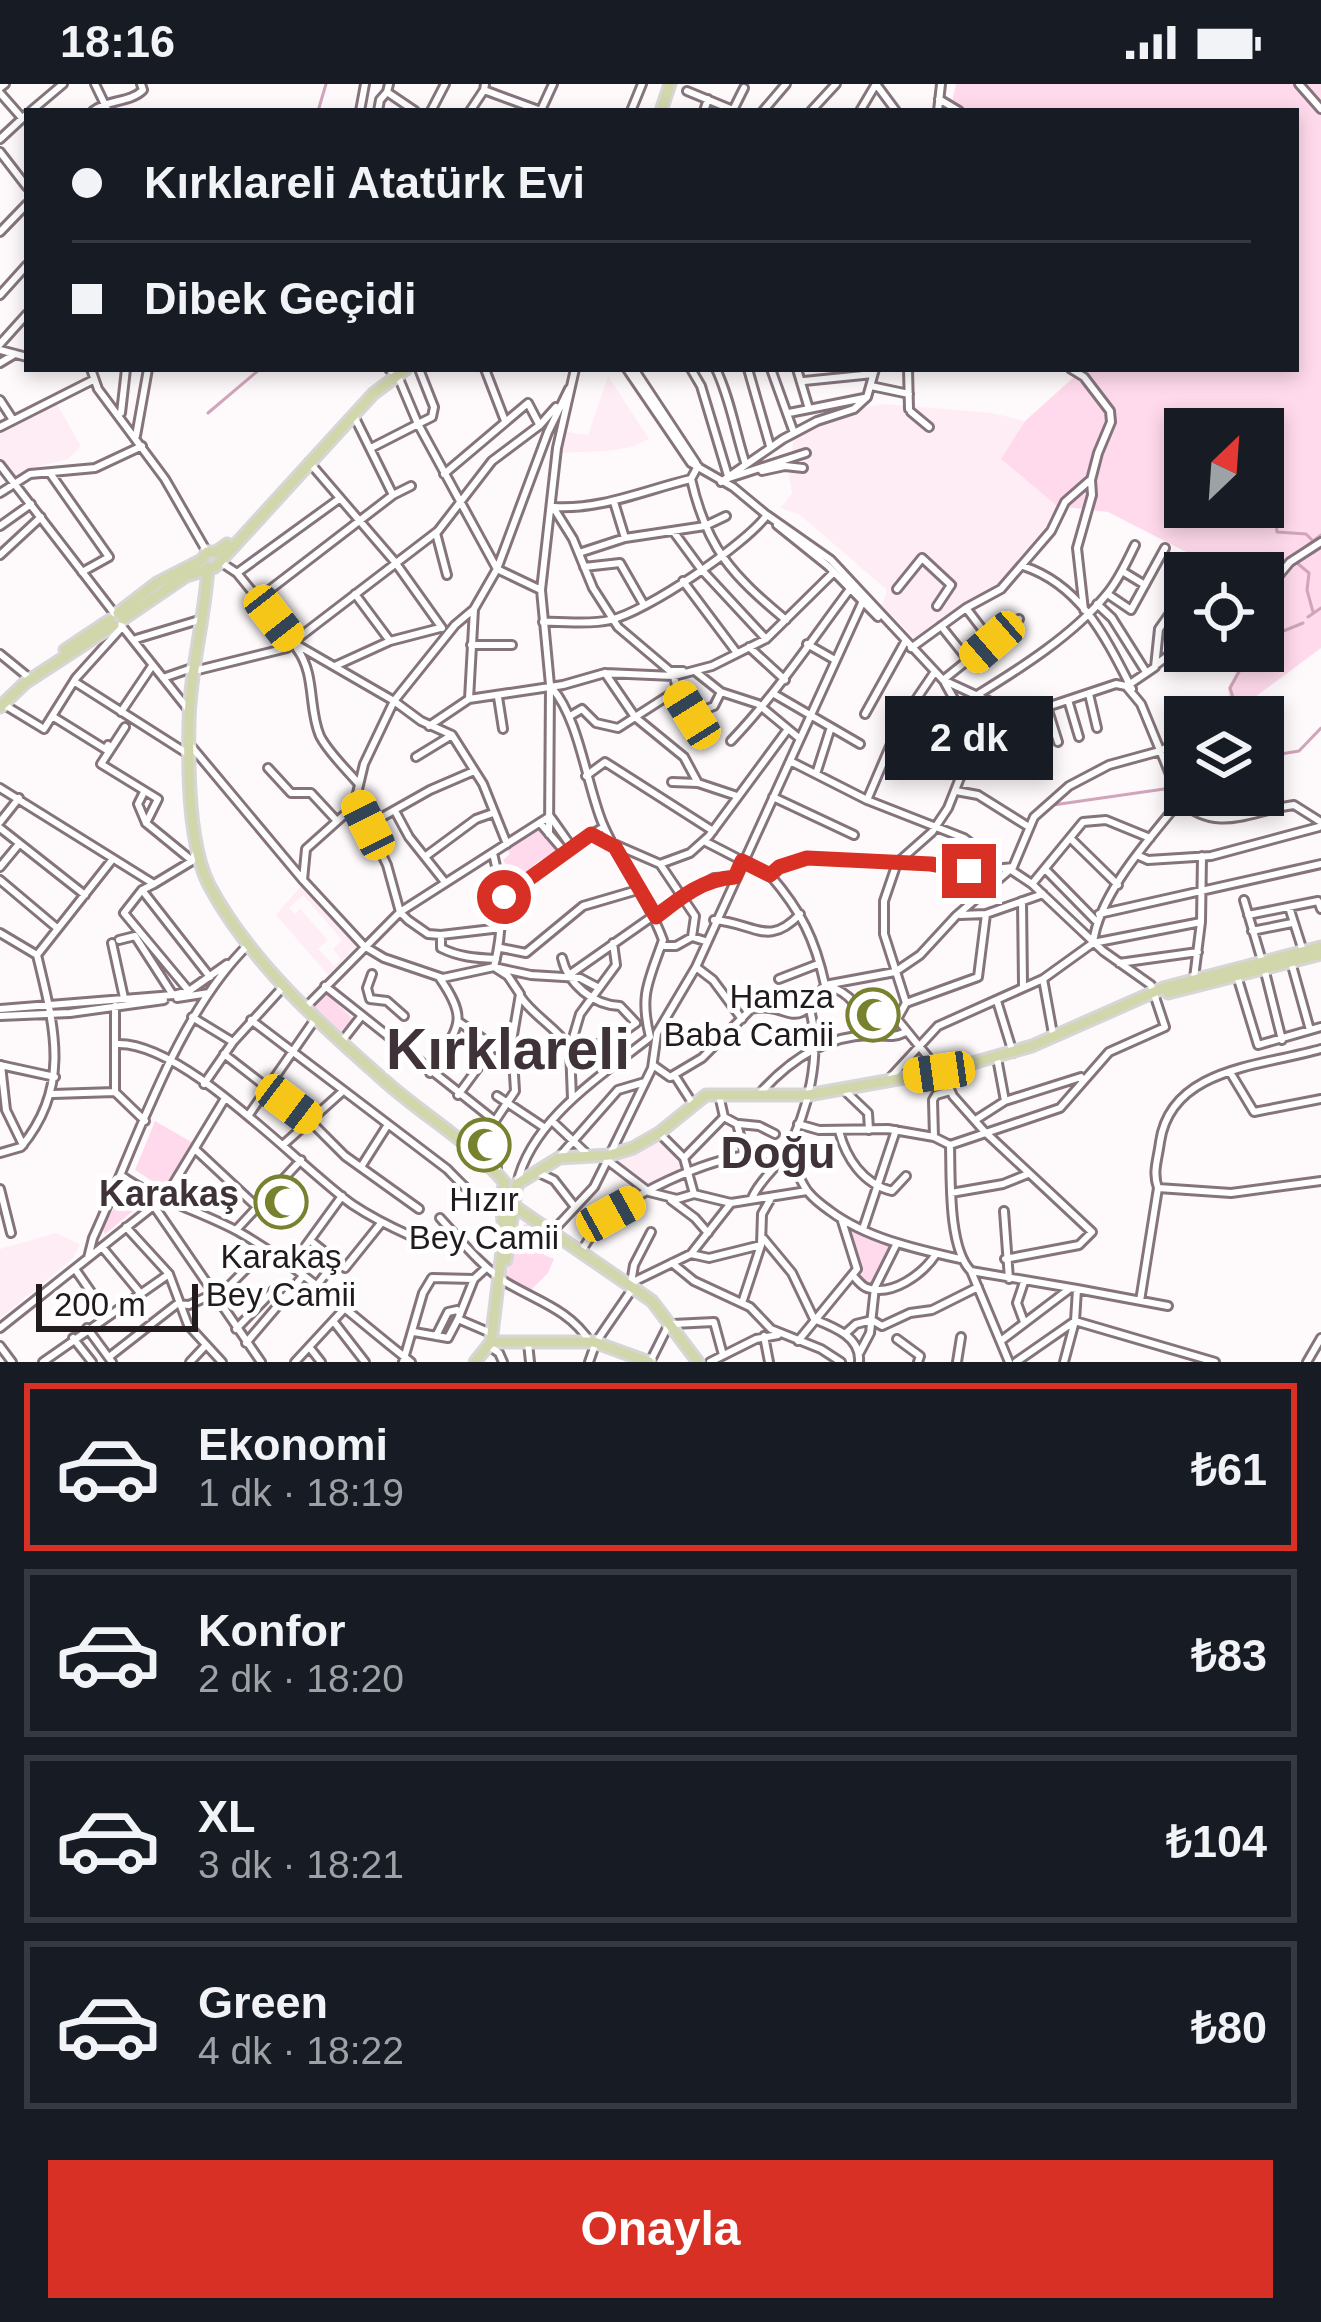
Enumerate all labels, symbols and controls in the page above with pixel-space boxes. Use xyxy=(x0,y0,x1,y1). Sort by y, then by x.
text: 18:16 xyxy=(60,16,175,67)
text: Kırklareli Atatürk Evi xyxy=(144,157,585,208)
text: Dibek Geçidi xyxy=(144,273,417,324)
north arrow xyxy=(1164,408,1284,528)
map controls xyxy=(1164,408,1284,816)
button: locate xyxy=(1164,552,1284,672)
car xyxy=(238,579,310,657)
car xyxy=(953,605,1031,679)
car xyxy=(658,675,726,755)
button: layers xyxy=(1164,696,1284,816)
callout: 2 dk xyxy=(885,697,1053,781)
text: 2 dk xyxy=(930,716,1008,759)
car xyxy=(336,785,400,865)
route end xyxy=(942,844,996,898)
route start xyxy=(477,870,531,924)
place label: Hamza Baba Camii xyxy=(663,978,835,1053)
mosque icon: Hamza Baba Camii xyxy=(845,987,901,1043)
district label: Kırklareli xyxy=(386,1017,630,1081)
car xyxy=(901,1049,977,1095)
car xyxy=(249,1068,329,1140)
mosque icon: Hızır Bey Camii xyxy=(456,1117,512,1173)
district label: Doğu xyxy=(721,1127,835,1178)
district label: Karakaş xyxy=(99,1173,239,1214)
mosque icon: Karakaş Bey Camii xyxy=(253,1174,309,1230)
place label: Hızır Bey Camii xyxy=(409,1181,559,1256)
car xyxy=(571,1181,651,1247)
place label: Karakaş Bey Camii xyxy=(206,1238,356,1313)
scale bar xyxy=(36,1278,198,1331)
text: 200 m xyxy=(54,1286,146,1323)
icon: car xyxy=(54,1413,162,1521)
text: Ekonomi xyxy=(198,1419,388,1470)
text: ₺61 xyxy=(1191,1444,1267,1495)
text: 1 dk · 18:19 xyxy=(198,1471,404,1514)
icon: car xyxy=(54,1599,162,1707)
text: Konfor xyxy=(198,1605,345,1656)
text: ₺83 xyxy=(1191,1630,1267,1681)
text: 2 dk · 18:20 xyxy=(198,1657,404,1700)
icon: car xyxy=(54,1785,162,1893)
text: XL xyxy=(198,1791,256,1842)
text: ₺104 xyxy=(1166,1816,1267,1867)
text: 3 dk · 18:21 xyxy=(198,1843,404,1886)
icon: car xyxy=(54,1971,162,2079)
text: Green xyxy=(198,1977,328,2028)
text: ₺80 xyxy=(1191,2002,1267,2053)
text: 4 dk · 18:22 xyxy=(198,2029,404,2072)
button: Onayla xyxy=(48,2160,1273,2298)

